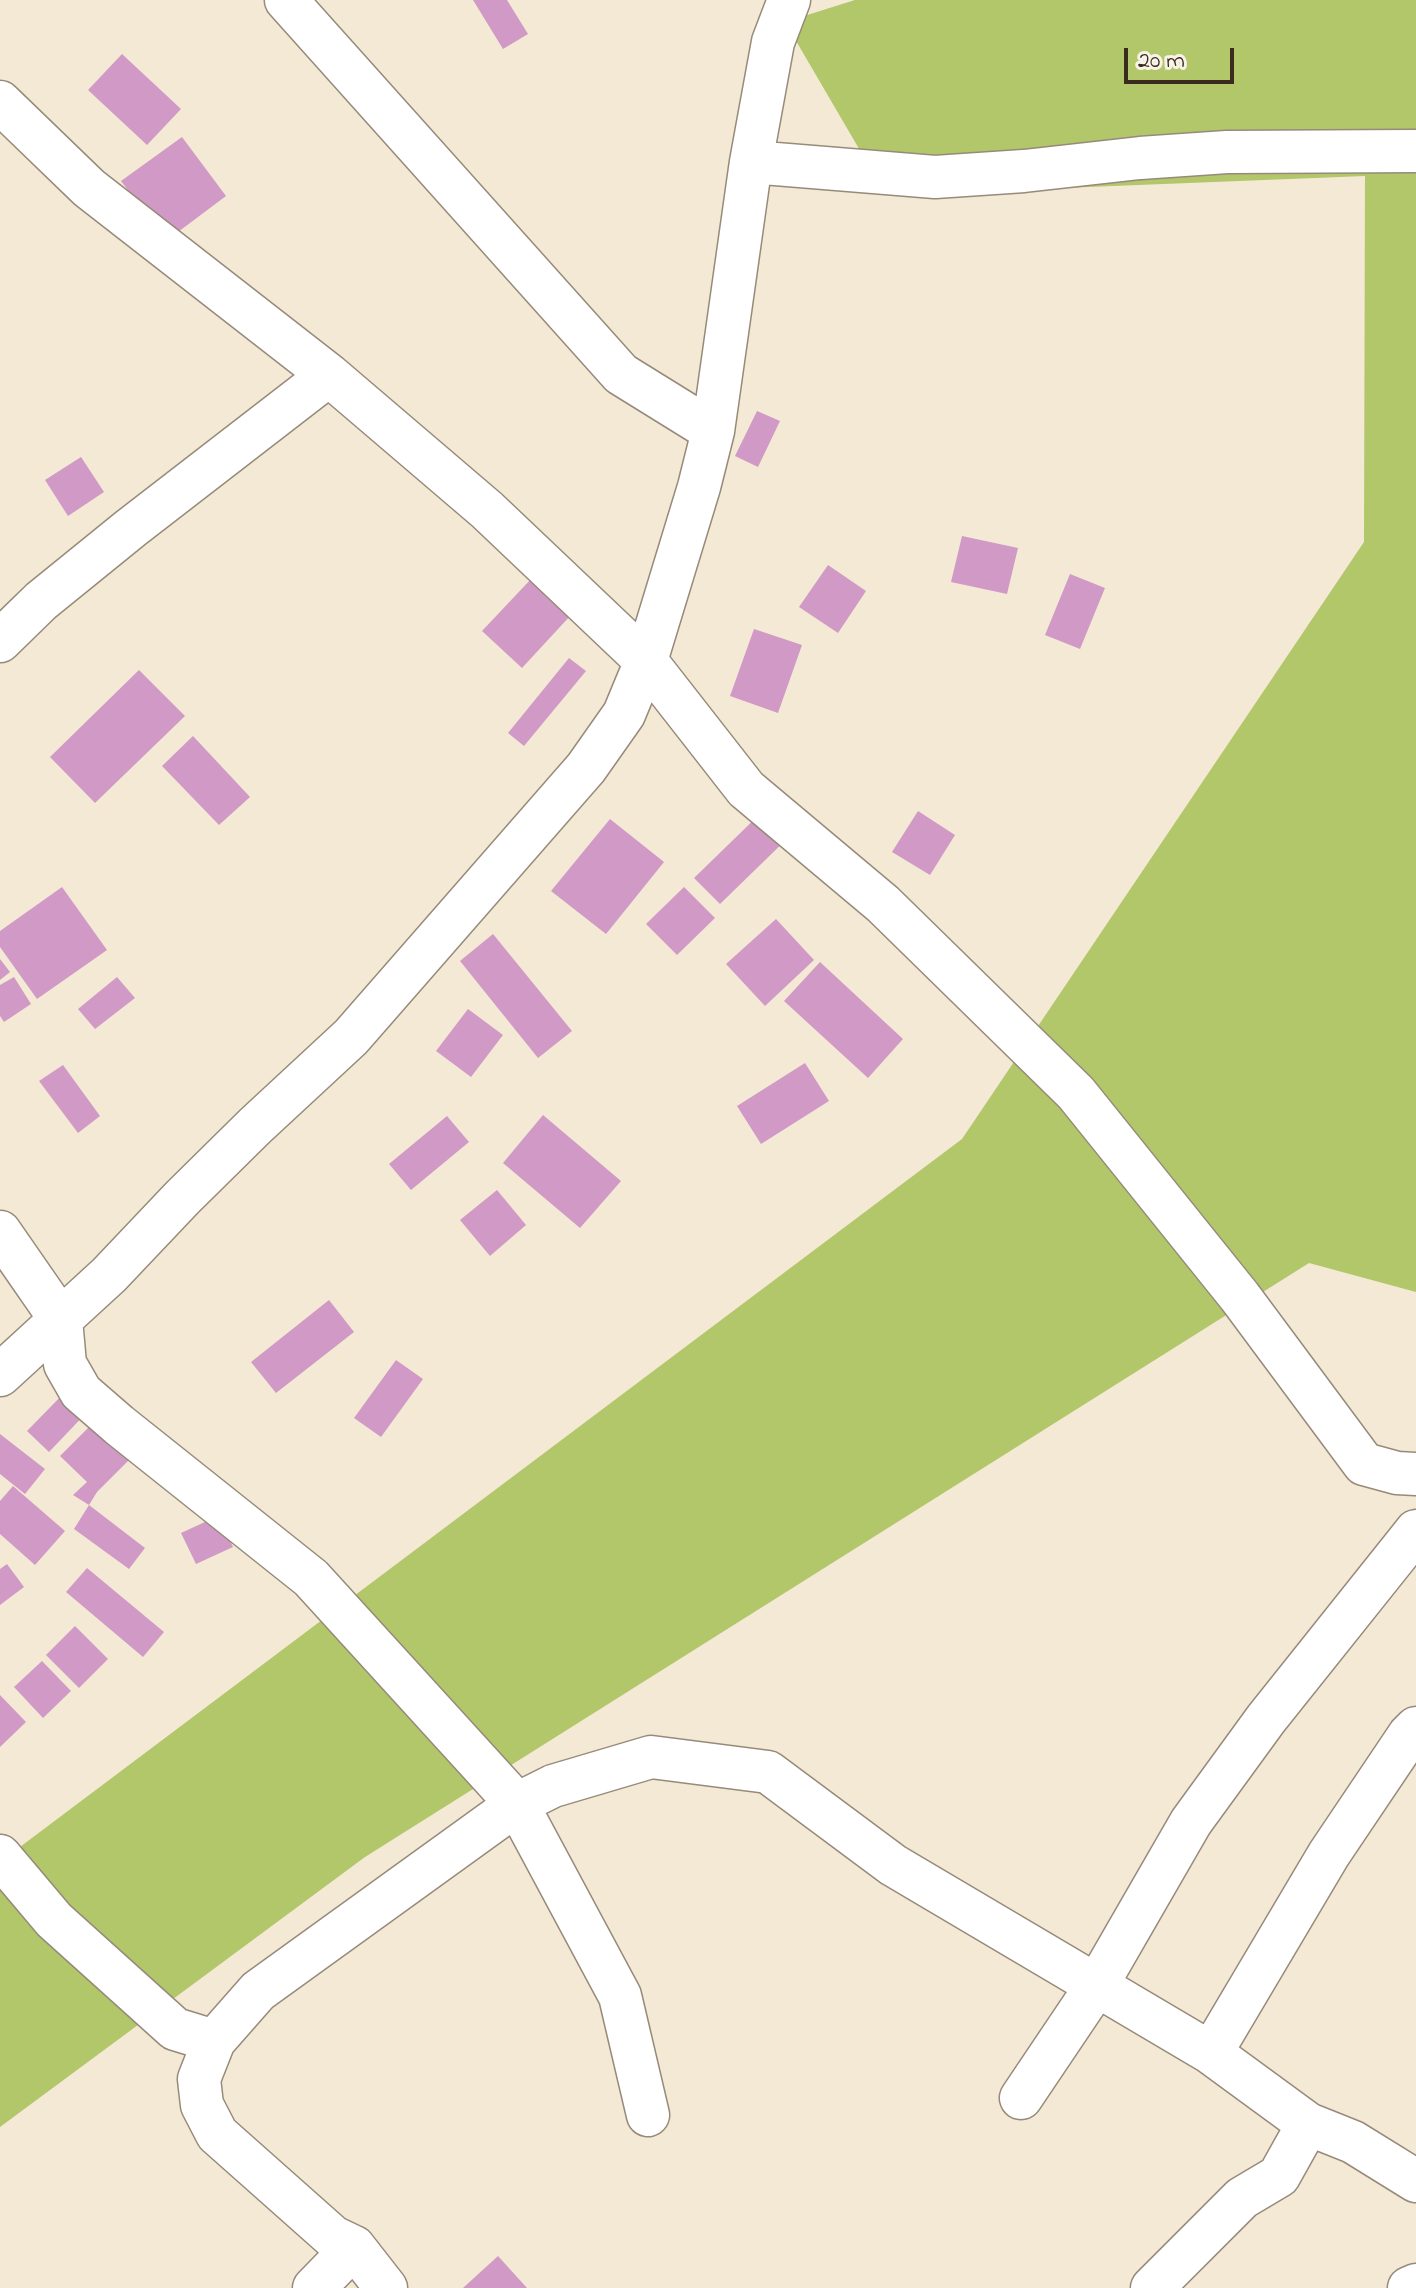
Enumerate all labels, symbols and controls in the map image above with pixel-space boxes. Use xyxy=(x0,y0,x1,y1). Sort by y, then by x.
scale bar xyxy=(1128,32,1238,82)
text: 20 m xyxy=(1138,44,1185,79)

